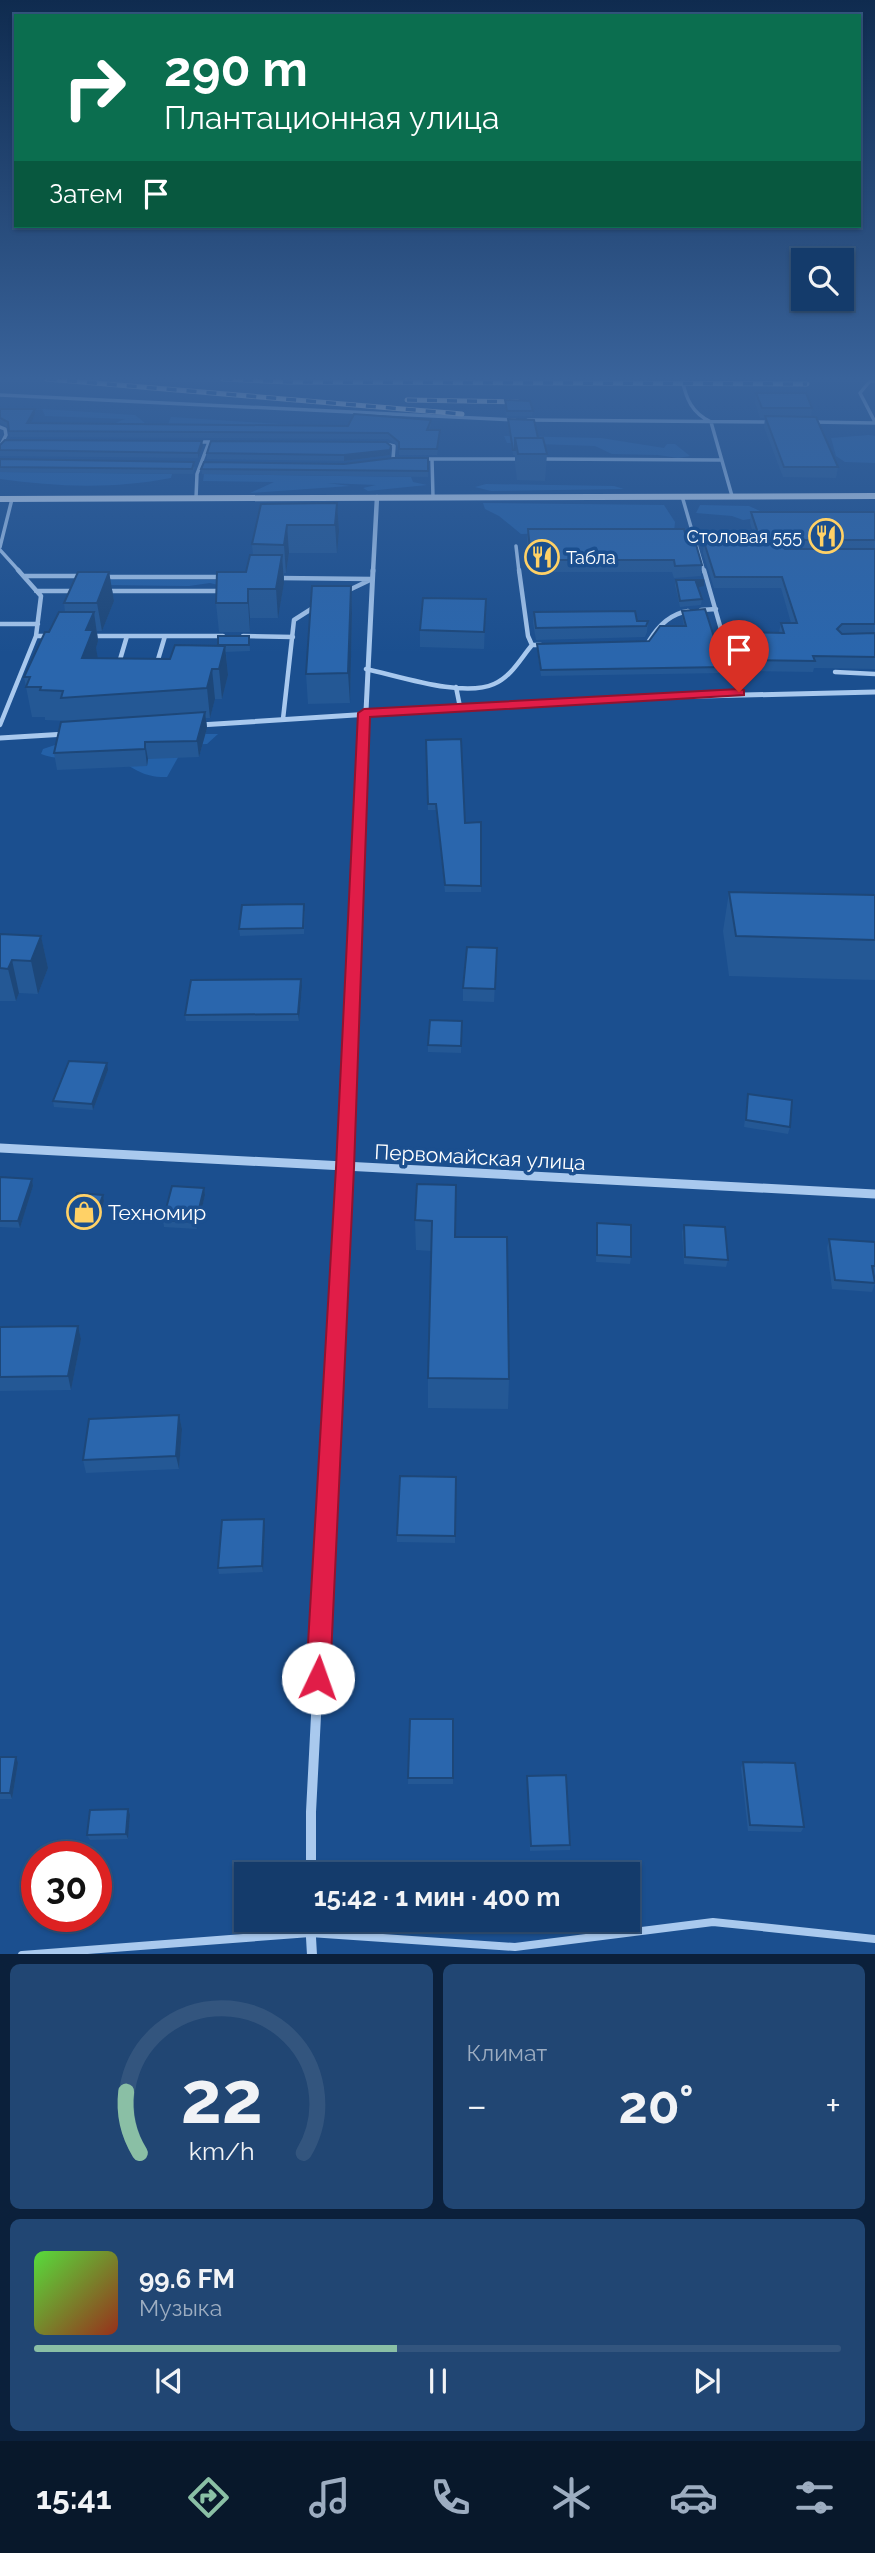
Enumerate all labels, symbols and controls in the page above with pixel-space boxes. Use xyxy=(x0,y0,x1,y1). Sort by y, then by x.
text: 290 m xyxy=(164,40,308,97)
icon: right xyxy=(49,42,140,133)
text: Плантационная улица xyxy=(164,99,499,136)
icon: arrive xyxy=(137,175,175,213)
text: Затем xyxy=(49,179,123,209)
map controls xyxy=(791,248,854,311)
button: search xyxy=(791,248,854,311)
restaurant icon: Столовая 555 xyxy=(807,517,845,555)
place label: Столовая 555 xyxy=(687,526,802,547)
restaurant icon: Табла xyxy=(523,538,561,576)
place label: Табла xyxy=(566,547,616,568)
pin xyxy=(709,620,769,692)
icon: arrive xyxy=(720,631,758,669)
street label: Первомайская улица xyxy=(374,1139,586,1175)
shop icon: Техномир xyxy=(65,1193,103,1231)
place label: Техномир xyxy=(108,1200,206,1225)
position arrow xyxy=(281,1641,355,1715)
speed limit sign: 30 xyxy=(21,1841,112,1932)
text: 15:42 · 1 мин · 400 m xyxy=(314,1882,560,1912)
text: Климат xyxy=(467,2039,547,2066)
text: 22 xyxy=(180,2055,262,2140)
text: 20° xyxy=(618,2074,694,2135)
text: − xyxy=(467,2083,487,2128)
text: + xyxy=(825,2083,841,2128)
text: km/h xyxy=(188,2135,254,2165)
text: 99.6 FM xyxy=(139,2264,235,2294)
text: Музыка xyxy=(139,2294,222,2321)
icon: previous xyxy=(150,2362,188,2400)
icon: pause xyxy=(419,2362,457,2400)
icon: next xyxy=(688,2362,726,2400)
icon: directions xyxy=(184,2473,233,2522)
icon: music xyxy=(305,2473,354,2522)
icon: phone xyxy=(426,2473,475,2522)
icon: climate xyxy=(547,2473,596,2522)
icon: car xyxy=(669,2473,718,2522)
icon: filters xyxy=(790,2473,839,2522)
text: 15:41 xyxy=(36,2479,112,2516)

